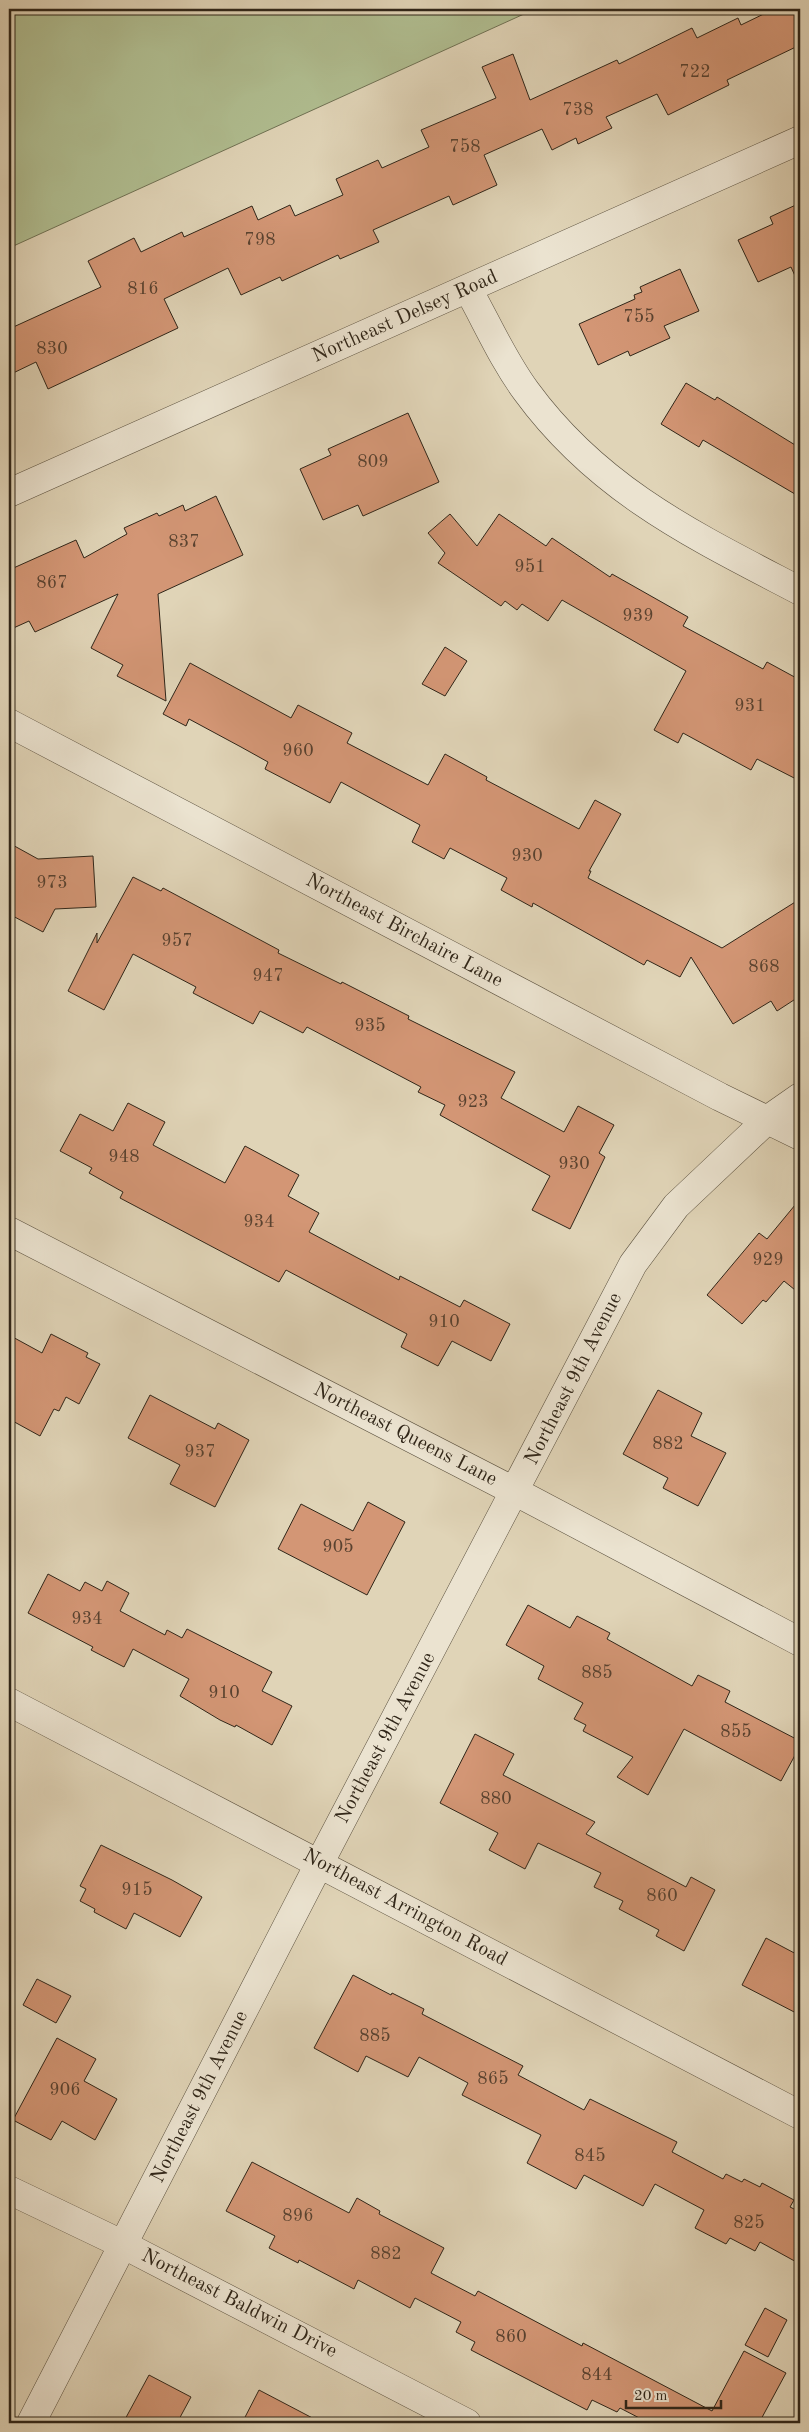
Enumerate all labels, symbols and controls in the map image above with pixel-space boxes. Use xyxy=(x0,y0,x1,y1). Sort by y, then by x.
house number: 722 xyxy=(679,63,711,81)
house number: 738 xyxy=(562,101,594,119)
house number: 758 xyxy=(449,138,481,156)
house number: 798 xyxy=(244,231,276,249)
street label: Northeast Delsey Road xyxy=(309,267,501,367)
house number: 816 xyxy=(127,280,159,298)
house number: 755 xyxy=(623,308,655,326)
house number: 830 xyxy=(36,340,68,358)
house number: 809 xyxy=(357,453,389,471)
house number: 837 xyxy=(168,533,200,551)
house number: 951 xyxy=(514,558,546,576)
house number: 867 xyxy=(36,574,68,592)
house number: 939 xyxy=(622,607,654,625)
house number: 931 xyxy=(734,697,766,715)
house number: 960 xyxy=(282,742,314,760)
house number: 930 xyxy=(511,847,543,865)
street label: Northeast Birchaire Lane xyxy=(302,870,506,992)
house number: 973 xyxy=(36,874,68,892)
house number: 957 xyxy=(161,932,193,950)
house number: 868 xyxy=(748,958,780,976)
house number: 947 xyxy=(252,967,284,985)
house number: 935 xyxy=(354,1017,386,1035)
house number: 923 xyxy=(457,1093,489,1111)
house number: 948 xyxy=(108,1148,140,1166)
house number: 930 xyxy=(558,1155,590,1173)
house number: 934 xyxy=(243,1213,275,1231)
house number: 929 xyxy=(752,1251,784,1269)
street label: Northeast 9th Avenue xyxy=(522,1290,626,1468)
house number: 910 xyxy=(428,1313,460,1331)
street label: Northeast Queens Lane xyxy=(310,1380,500,1490)
house number: 882 xyxy=(652,1435,684,1453)
house number: 937 xyxy=(184,1443,216,1461)
house number: 905 xyxy=(322,1538,354,1556)
house number: 934 xyxy=(71,1610,103,1628)
street label: Northeast 9th Avenue xyxy=(332,1649,440,1827)
house number: 885 xyxy=(581,1664,613,1682)
house number: 910 xyxy=(208,1684,240,1702)
house number: 855 xyxy=(720,1723,752,1741)
house number: 880 xyxy=(480,1790,512,1808)
street label: Northeast Arrington Road xyxy=(300,1846,510,1970)
house number: 915 xyxy=(121,1881,153,1899)
house number: 860 xyxy=(646,1887,678,1905)
street label: Northeast 9th Avenue xyxy=(148,2008,252,2186)
house number: 885 xyxy=(359,2027,391,2045)
house number: 865 xyxy=(477,2070,509,2088)
house number: 906 xyxy=(49,2081,81,2099)
house number: 845 xyxy=(574,2147,606,2165)
house number: 896 xyxy=(282,2207,314,2225)
house number: 825 xyxy=(733,2214,765,2232)
house number: 882 xyxy=(370,2245,402,2263)
street label: Northeast Baldwin Drive xyxy=(138,2246,340,2362)
house number: 860 xyxy=(495,2328,527,2346)
house number: 844 xyxy=(581,2366,613,2384)
scale bar xyxy=(626,2377,722,2409)
text: 20 m xyxy=(634,2389,668,2404)

